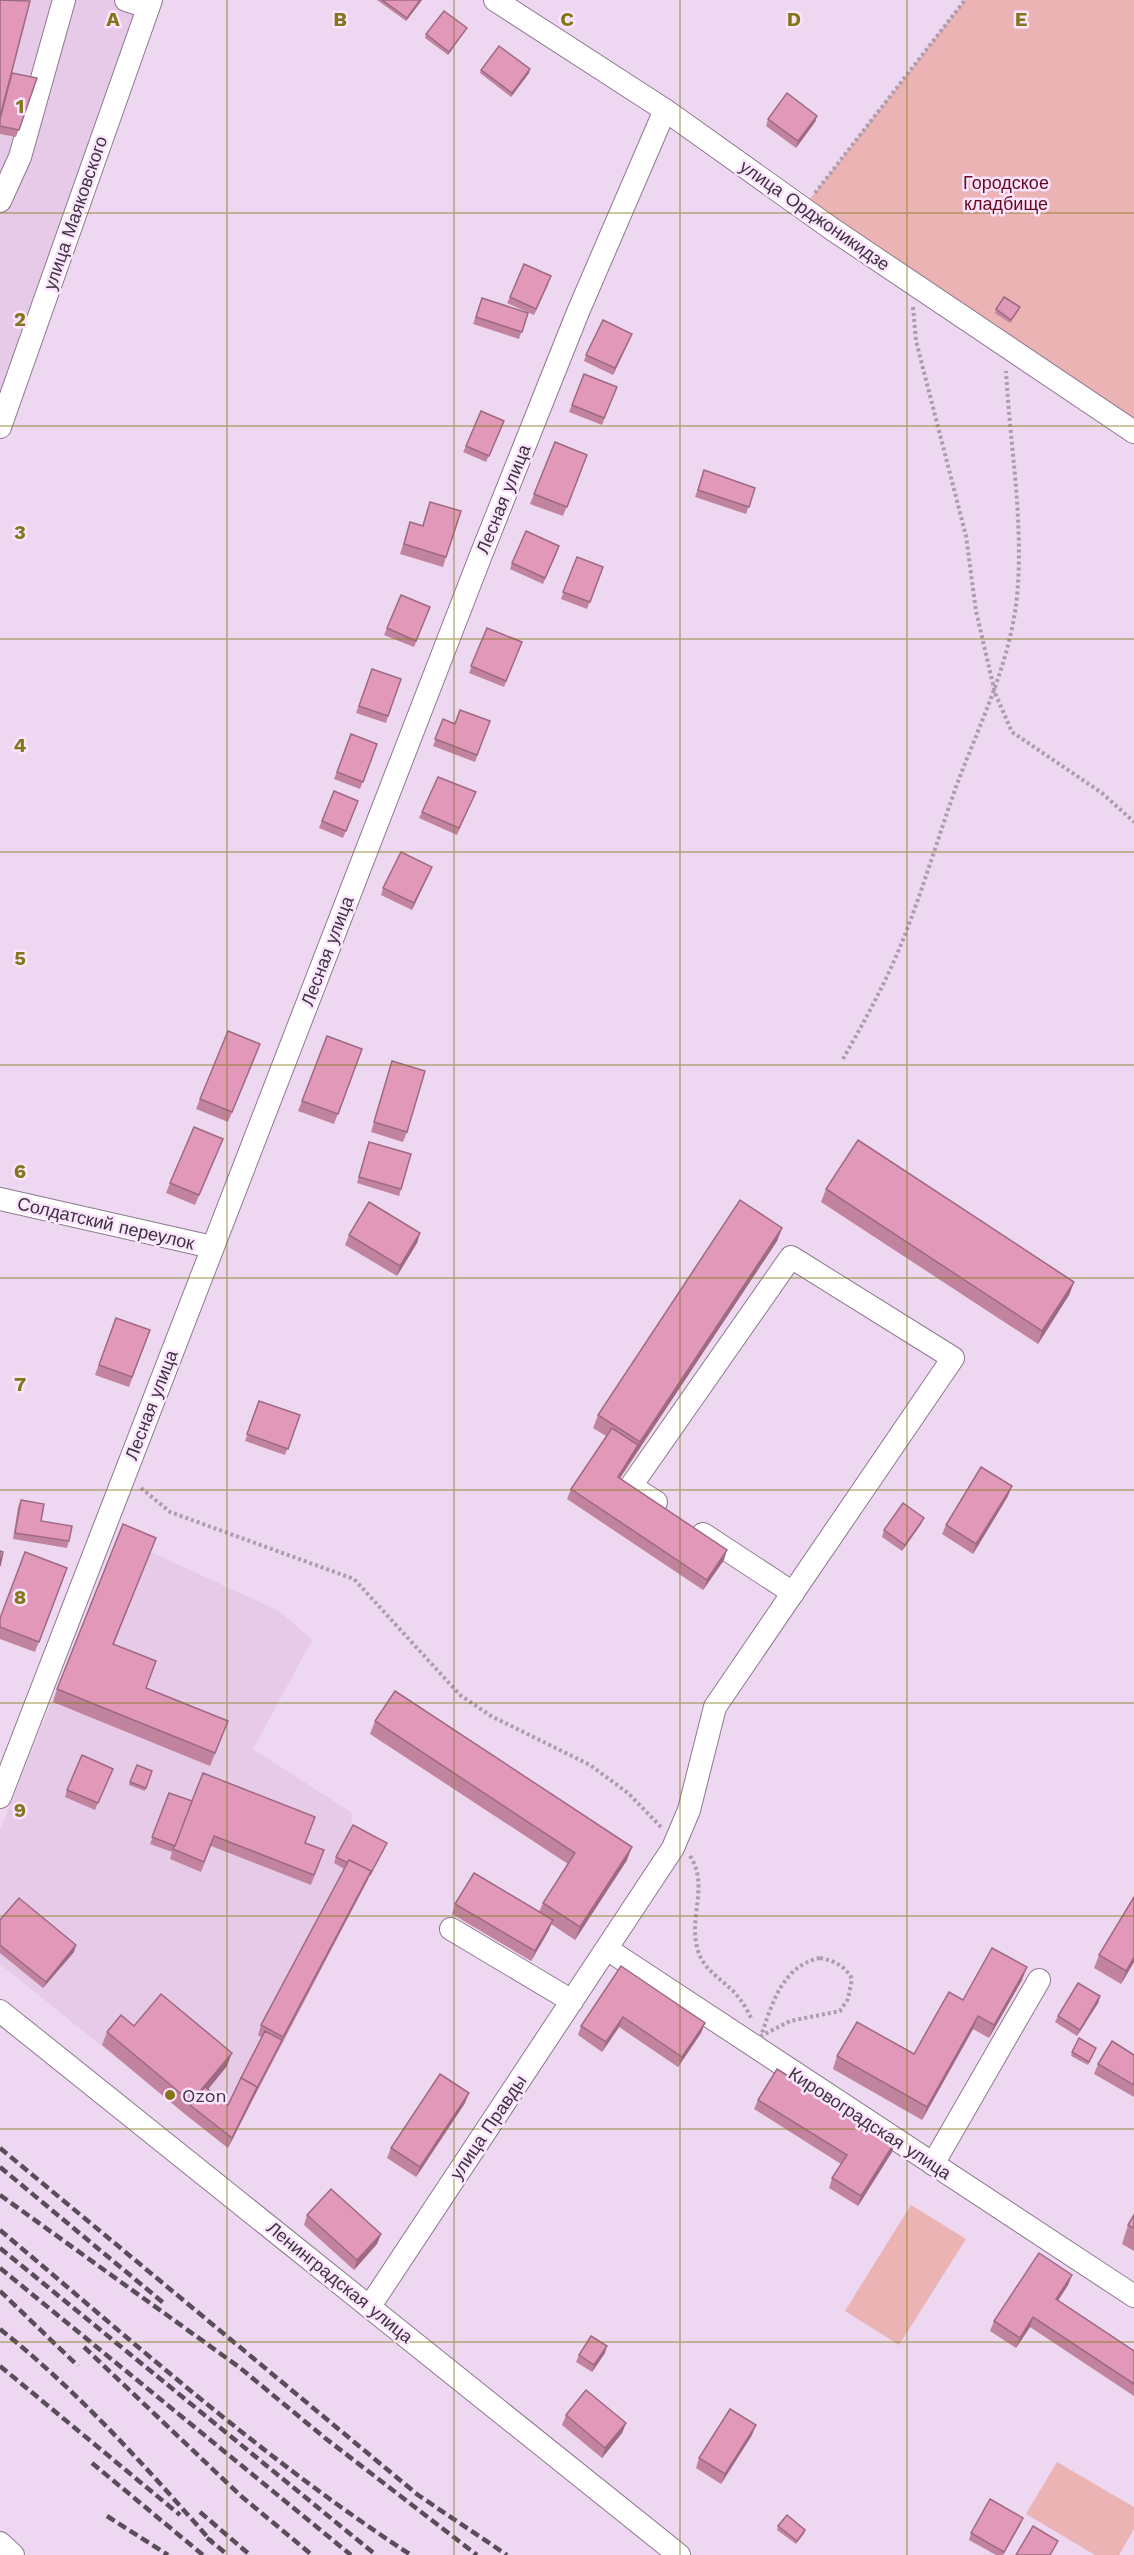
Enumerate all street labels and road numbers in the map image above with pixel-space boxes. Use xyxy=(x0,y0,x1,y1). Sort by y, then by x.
street label: улица Маяковского xyxy=(39,133,111,293)
street label: улица Орджоникидзе xyxy=(736,155,894,275)
street label: Лесная улица xyxy=(472,440,535,557)
street label: Лесная улица xyxy=(296,892,358,1009)
street label: Солдатский переулок xyxy=(15,1192,197,1254)
street label: Лесная улица xyxy=(120,1346,182,1463)
street label: Кировоградская улица xyxy=(785,2063,956,2184)
street label: улица Правды xyxy=(445,2071,531,2183)
street label: Ленинградская улица xyxy=(263,2217,418,2348)

